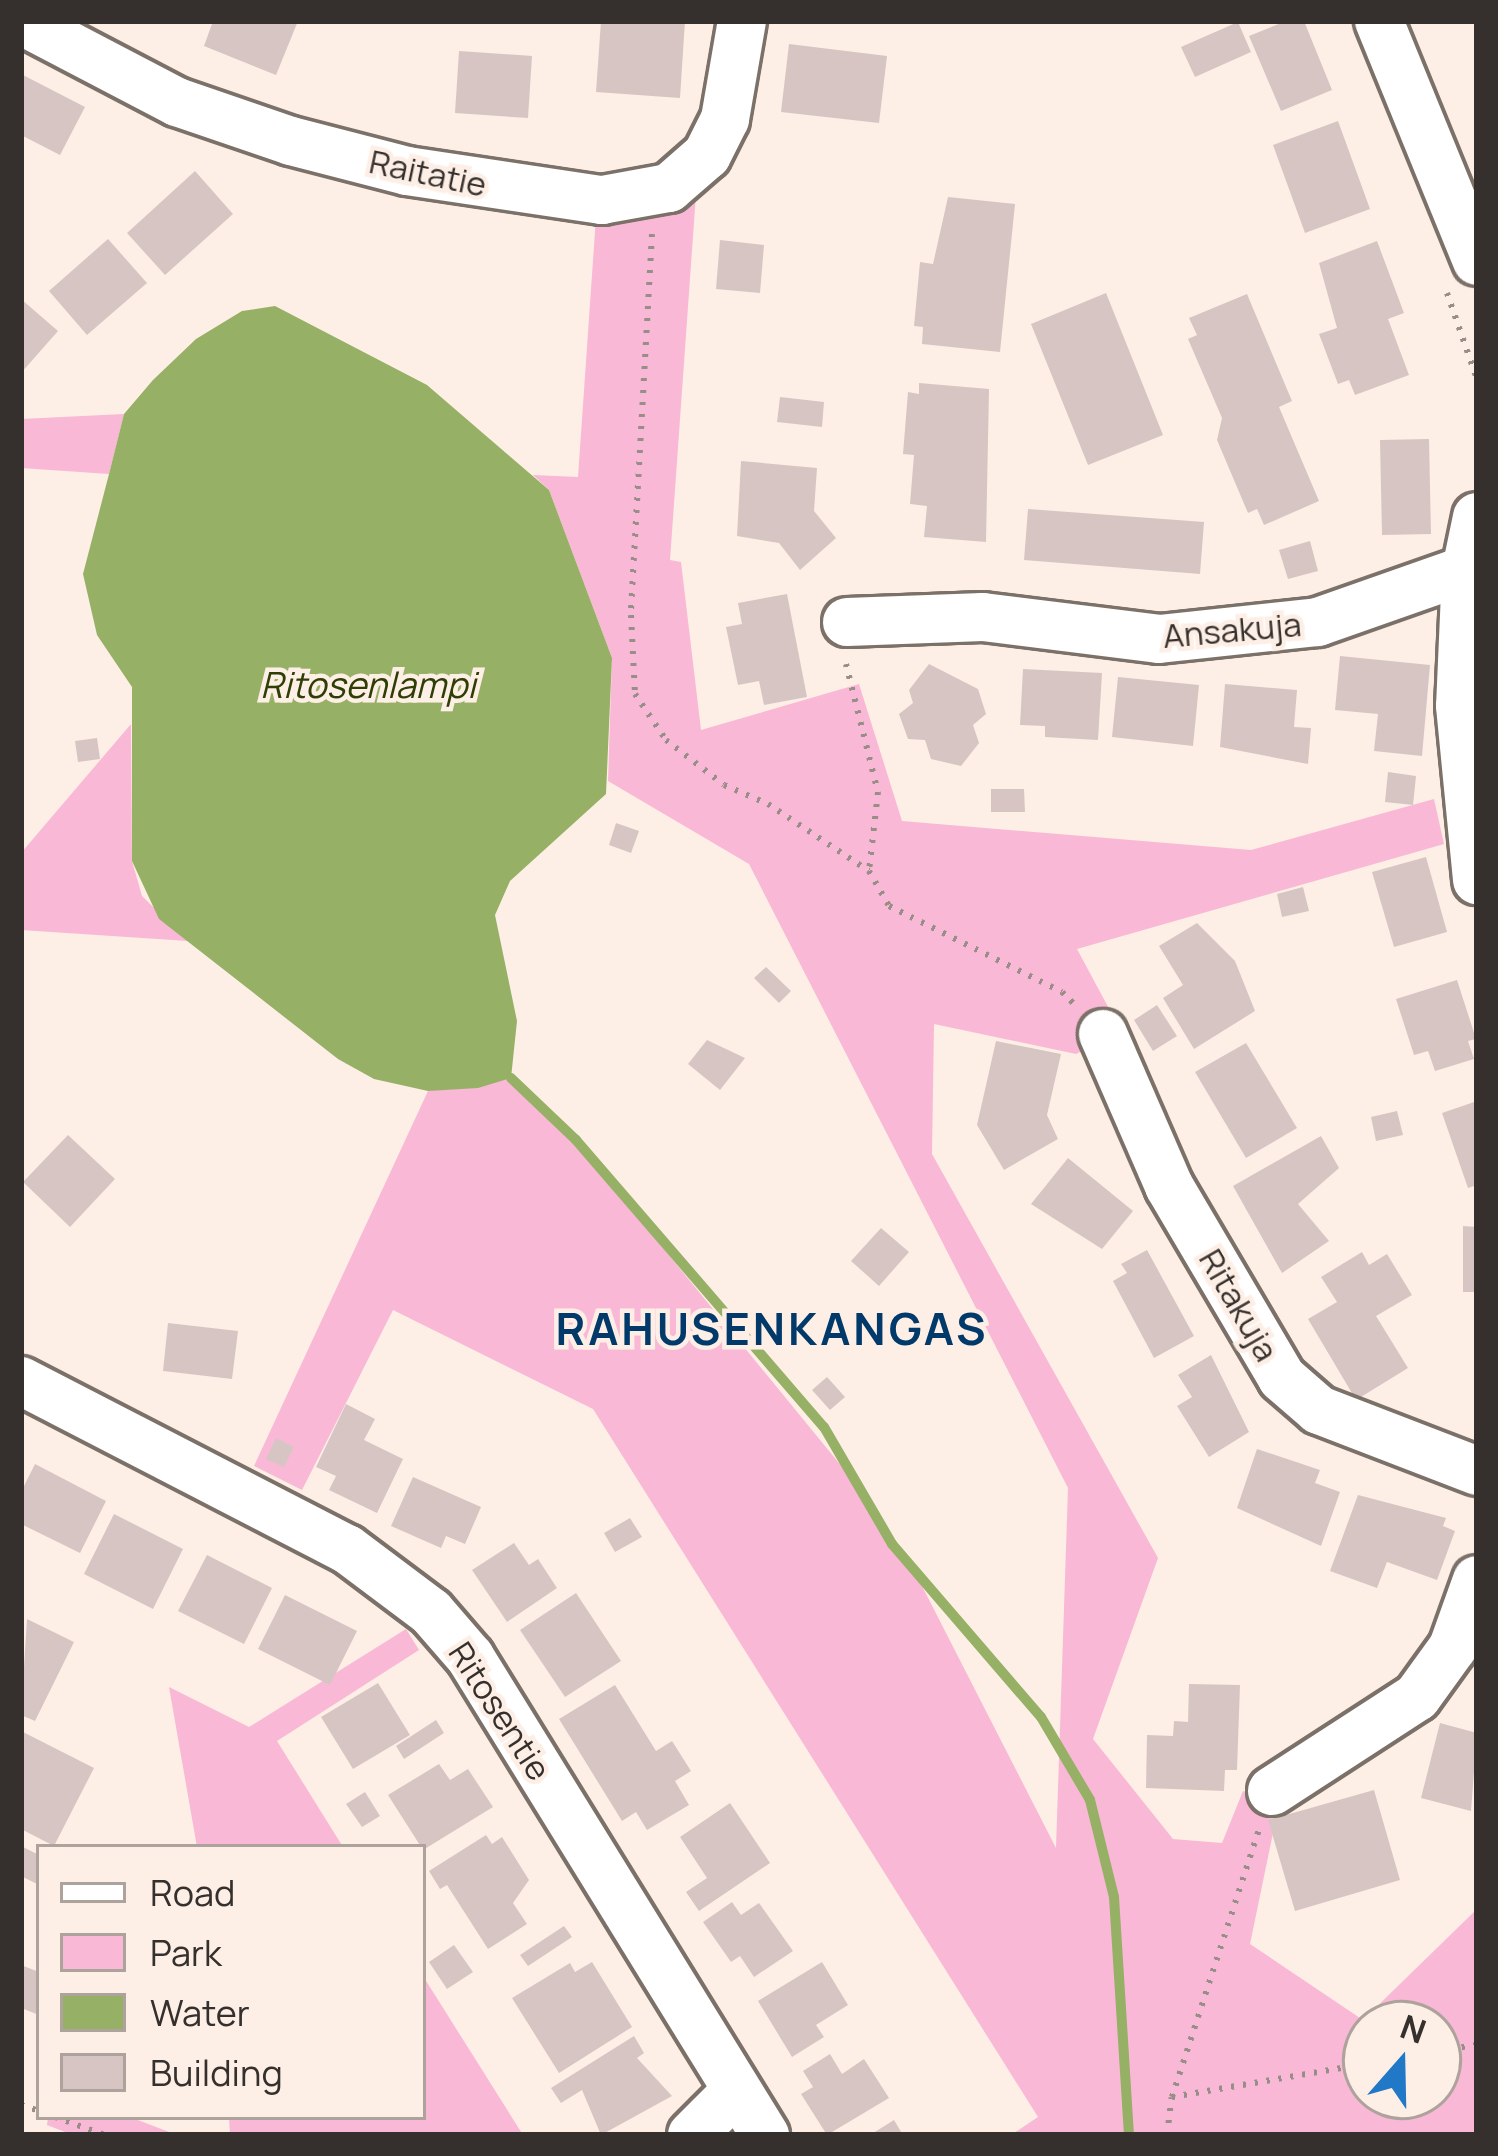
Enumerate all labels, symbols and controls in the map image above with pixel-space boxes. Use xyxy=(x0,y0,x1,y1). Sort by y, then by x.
street label: Raitatie xyxy=(366,141,490,205)
street label: Ansakuja xyxy=(1161,604,1303,656)
water label: Ritosenlampi xyxy=(260,663,476,707)
street label: Ritakuja xyxy=(1191,1242,1287,1368)
district label: RAHUSENKANGAS xyxy=(555,1302,989,1356)
street label: Ritosentie xyxy=(441,1635,559,1787)
legend xyxy=(36,1844,426,2120)
text: Road xyxy=(150,1868,235,1917)
text: Park xyxy=(150,1928,222,1977)
text: Water xyxy=(150,1988,250,2037)
north arrow xyxy=(1342,2000,1462,2120)
text: N xyxy=(1395,2003,1432,2054)
text: Building xyxy=(150,2048,283,2097)

